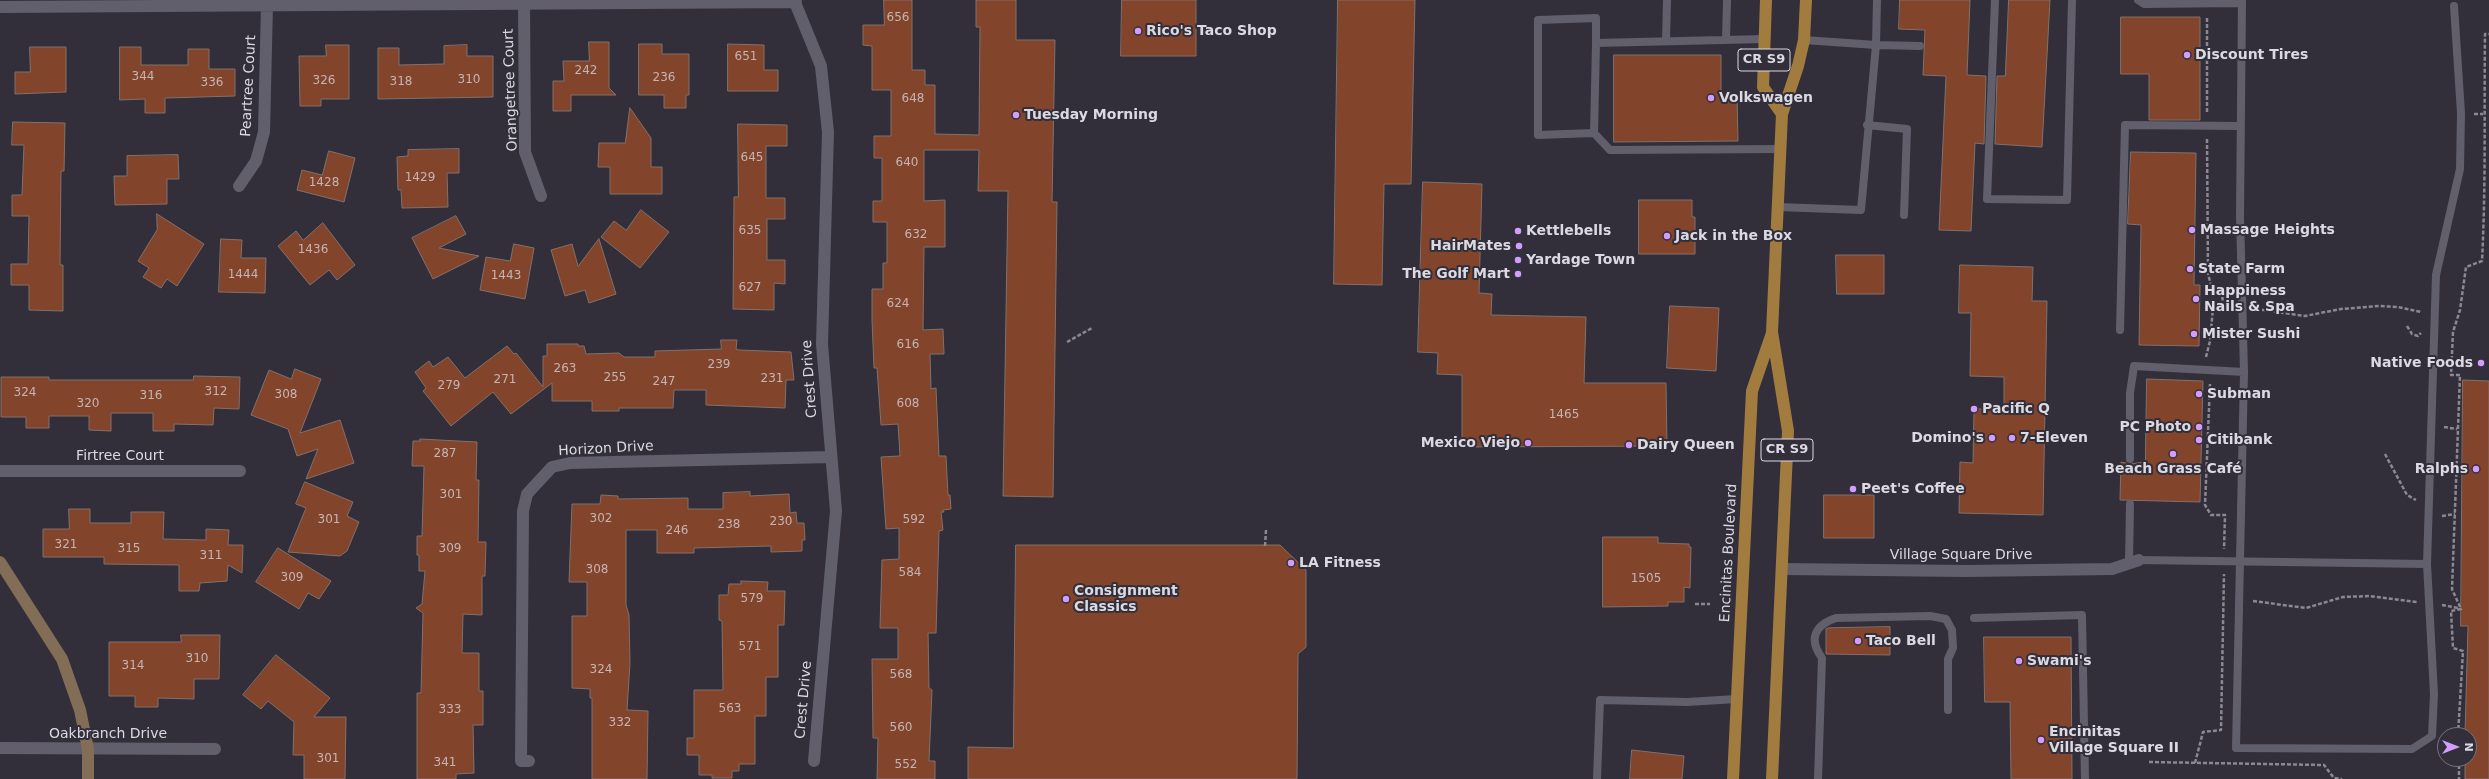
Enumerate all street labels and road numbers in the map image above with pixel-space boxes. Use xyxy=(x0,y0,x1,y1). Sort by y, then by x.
street label: Orangetree Court xyxy=(500,28,522,152)
street label: Peartree Court xyxy=(238,35,260,137)
road number: CR S9 xyxy=(1738,49,1790,71)
street label: Crest Drive xyxy=(799,339,821,419)
street label: Horizon Drive xyxy=(558,438,654,460)
road number: CR S9 xyxy=(1761,439,1813,461)
street label: Firtree Court xyxy=(76,448,164,464)
street label: Encinitas Boulevard xyxy=(1717,483,1741,623)
street label: Village Square Drive xyxy=(1890,547,2032,563)
street label: Crest Drive xyxy=(792,660,816,740)
street label: Oakbranch Drive xyxy=(49,726,167,742)

